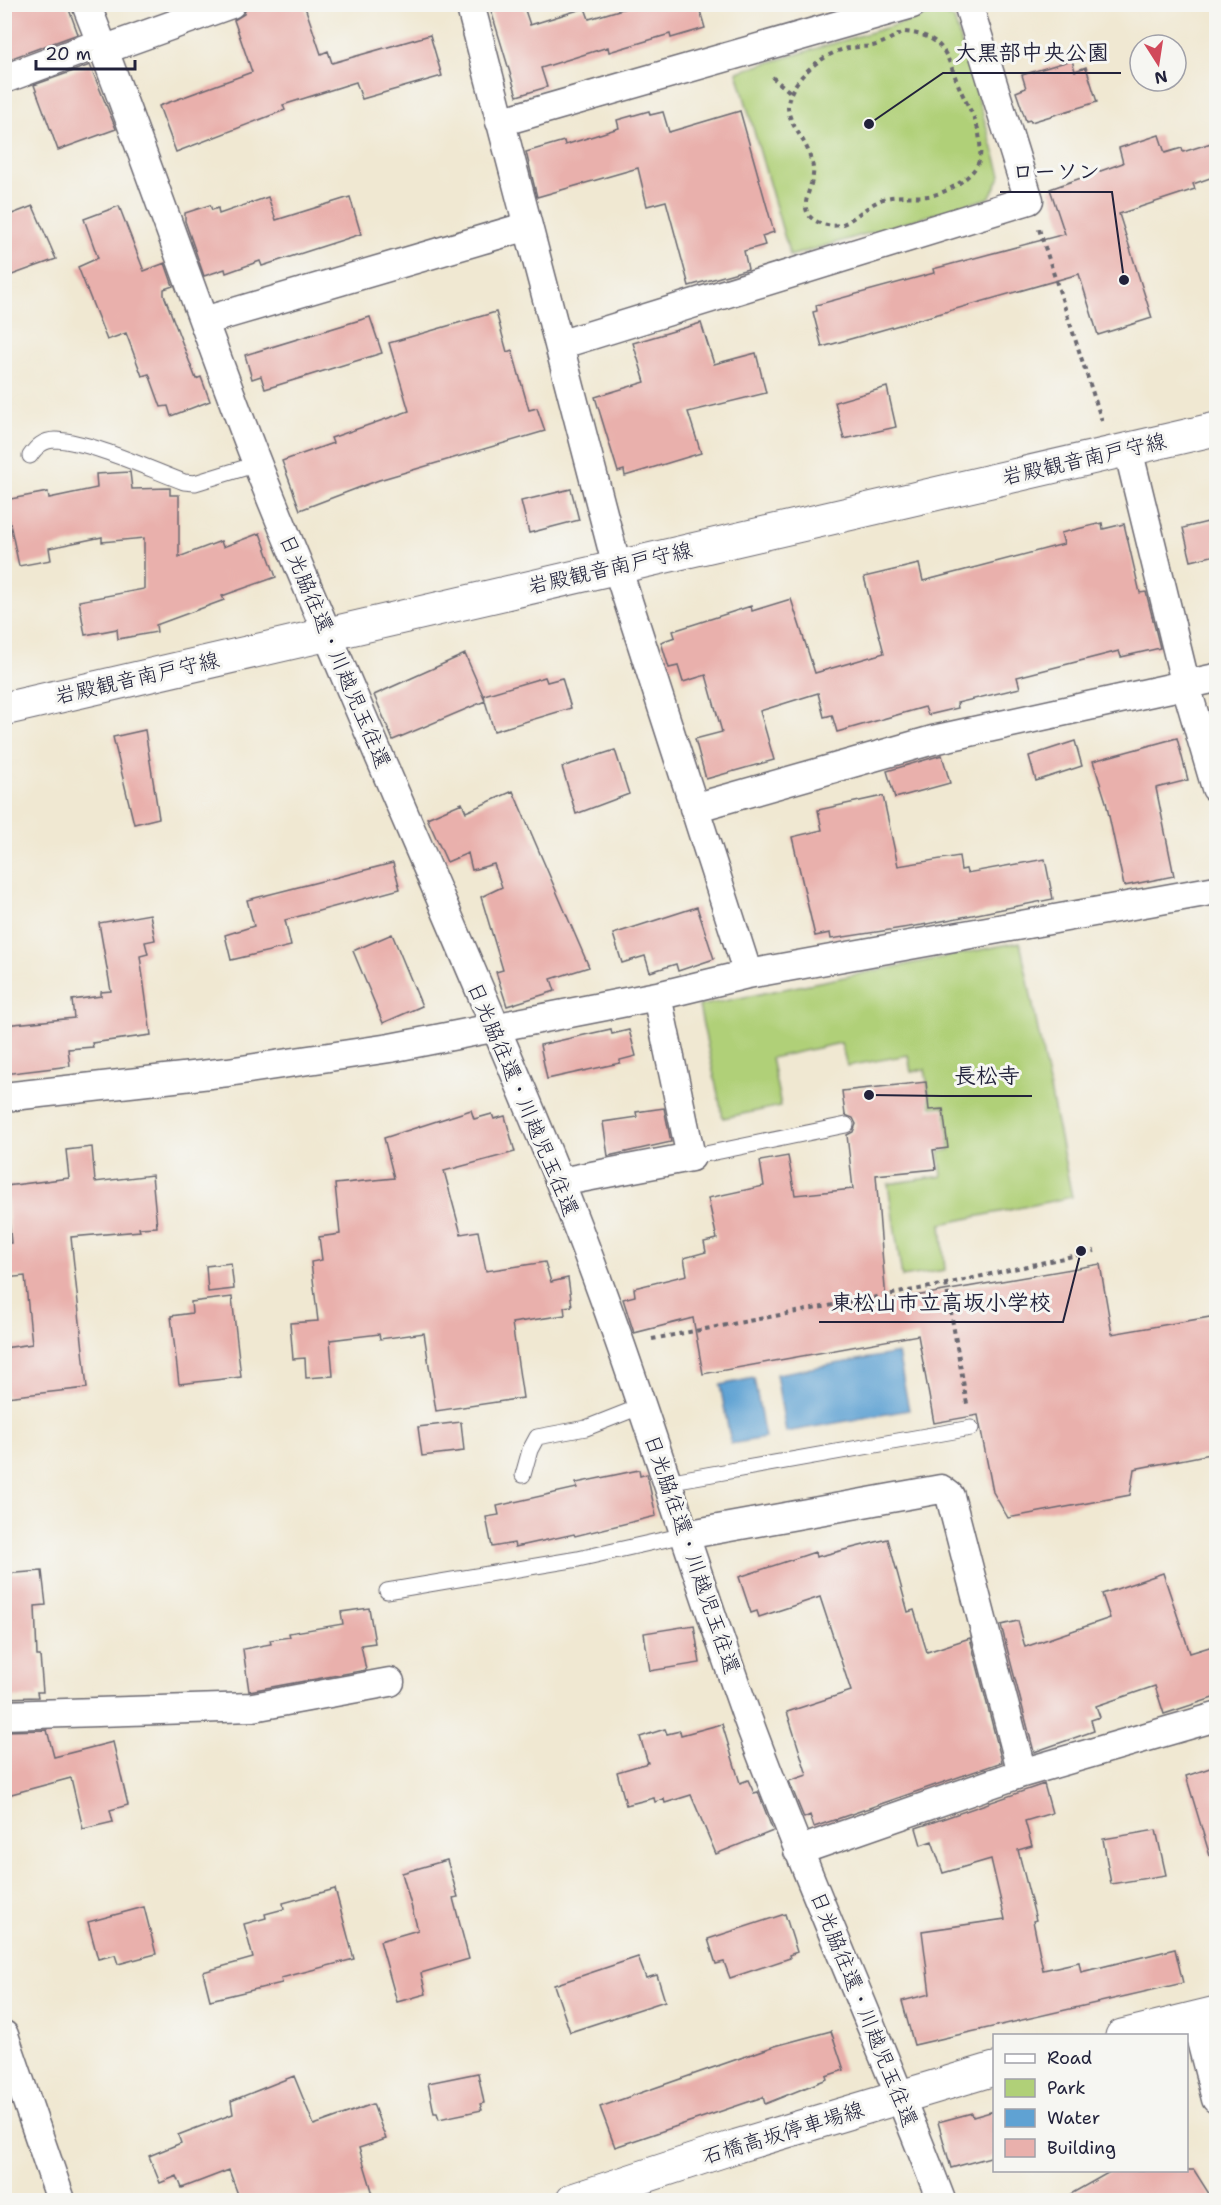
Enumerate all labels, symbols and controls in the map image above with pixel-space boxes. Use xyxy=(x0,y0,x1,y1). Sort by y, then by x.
scale bar xyxy=(36,33,135,71)
callout: 大黒部中央公園 xyxy=(943,33,1121,73)
north arrow xyxy=(1128,33,1188,93)
text: 大黒部中央公園 xyxy=(955,38,1109,67)
text: 20 m xyxy=(45,42,91,66)
text: N xyxy=(1153,66,1169,89)
callout: ローソン xyxy=(1000,152,1112,192)
text: ローソン xyxy=(1012,157,1100,186)
street label: 岩殿観音南戸守線 xyxy=(999,426,1169,492)
street label: 日光脇往還・川越児玉往還 xyxy=(273,530,397,772)
street label: 岩殿観音南戸守線 xyxy=(525,535,695,601)
street label: 岩殿観音南戸守線 xyxy=(52,645,222,711)
street label: 日光脇往還・川越児玉往還 xyxy=(461,978,585,1220)
callout: 長松寺 xyxy=(942,1056,1032,1096)
text: 長松寺 xyxy=(954,1061,1020,1090)
callout: 東松山市立高坂小学校 xyxy=(819,1282,1063,1322)
text: 東松山市立高坂小学校 xyxy=(831,1288,1051,1317)
street label: 日光脇往還・川越児玉往還 xyxy=(638,1430,746,1678)
street label: 日光脇往還・川越児玉往還 xyxy=(804,1887,924,2131)
legend xyxy=(993,2034,1188,2172)
text: Road xyxy=(1047,2046,1092,2070)
text: Park xyxy=(1047,2076,1086,2100)
street label: 石橋高坂停車場線 xyxy=(699,2095,867,2171)
text: Water xyxy=(1047,2106,1100,2130)
text: Building xyxy=(1047,2136,1116,2160)

